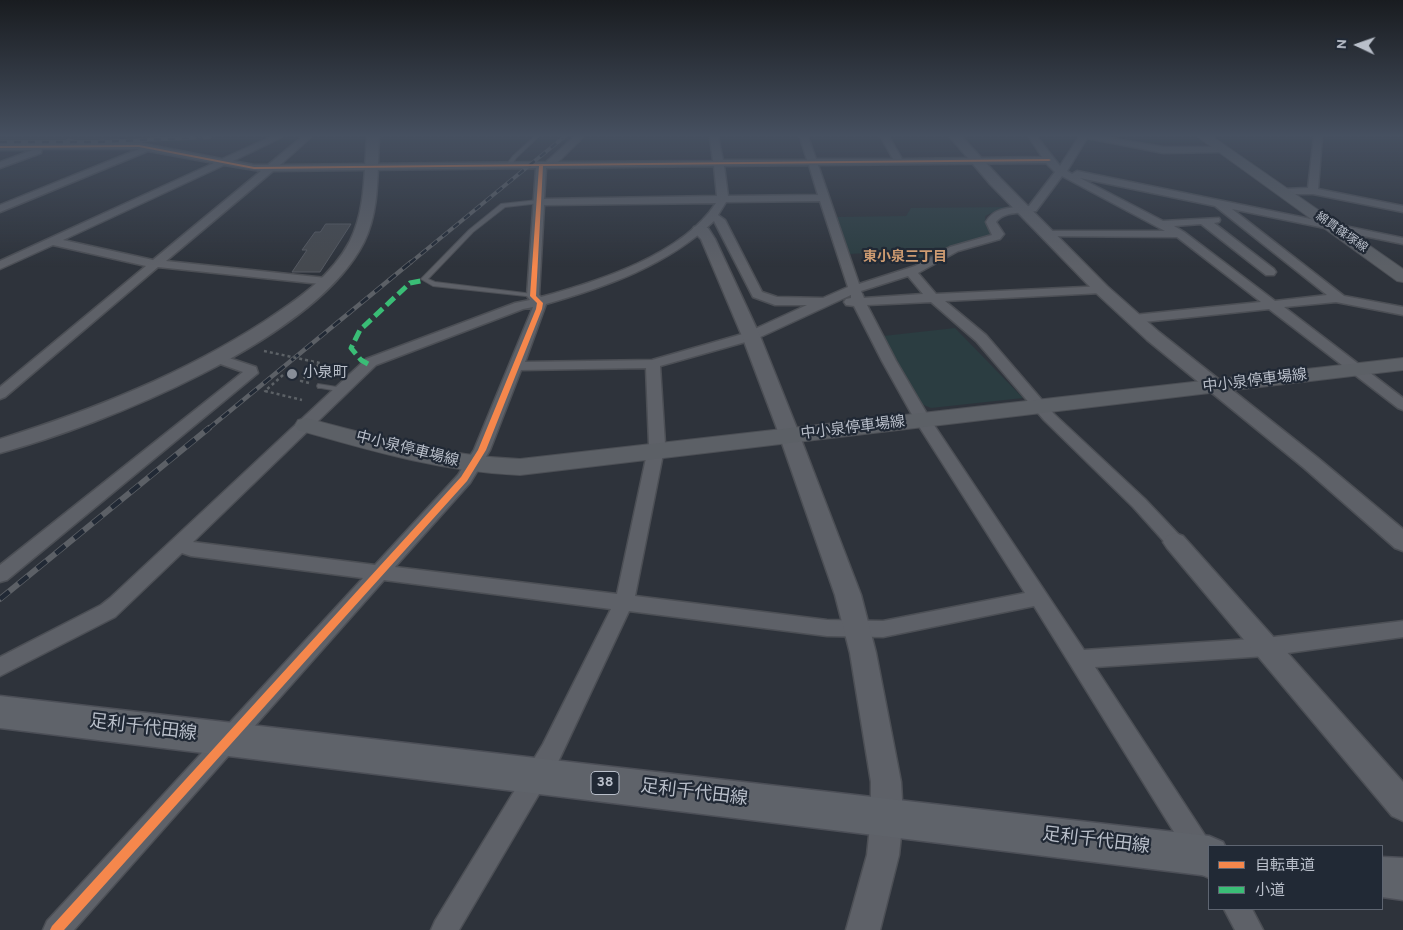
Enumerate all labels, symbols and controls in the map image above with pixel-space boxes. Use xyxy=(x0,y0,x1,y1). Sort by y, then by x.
north arrow xyxy=(1333,20,1383,70)
text: N xyxy=(1334,39,1351,50)
street label: 綿貫篠塚線 xyxy=(1312,210,1370,256)
district label: 東小泉三丁目 xyxy=(863,250,947,266)
place label: 小泉町 xyxy=(303,365,348,383)
marker: 小泉町 xyxy=(285,367,299,381)
street label: 中小泉停車場線 xyxy=(1202,367,1308,397)
street label: 中小泉停車場線 xyxy=(800,414,906,444)
street label: 中小泉停車場線 xyxy=(354,429,460,471)
street label: 足利千代田線 xyxy=(88,712,198,746)
road number: 38 xyxy=(591,771,619,794)
street label: 足利千代田線 xyxy=(639,777,749,811)
street label: 足利千代田線 xyxy=(1041,825,1151,859)
legend xyxy=(1208,845,1383,910)
text: 自転車道 xyxy=(1255,857,1315,876)
text: 小道 xyxy=(1255,882,1285,901)

